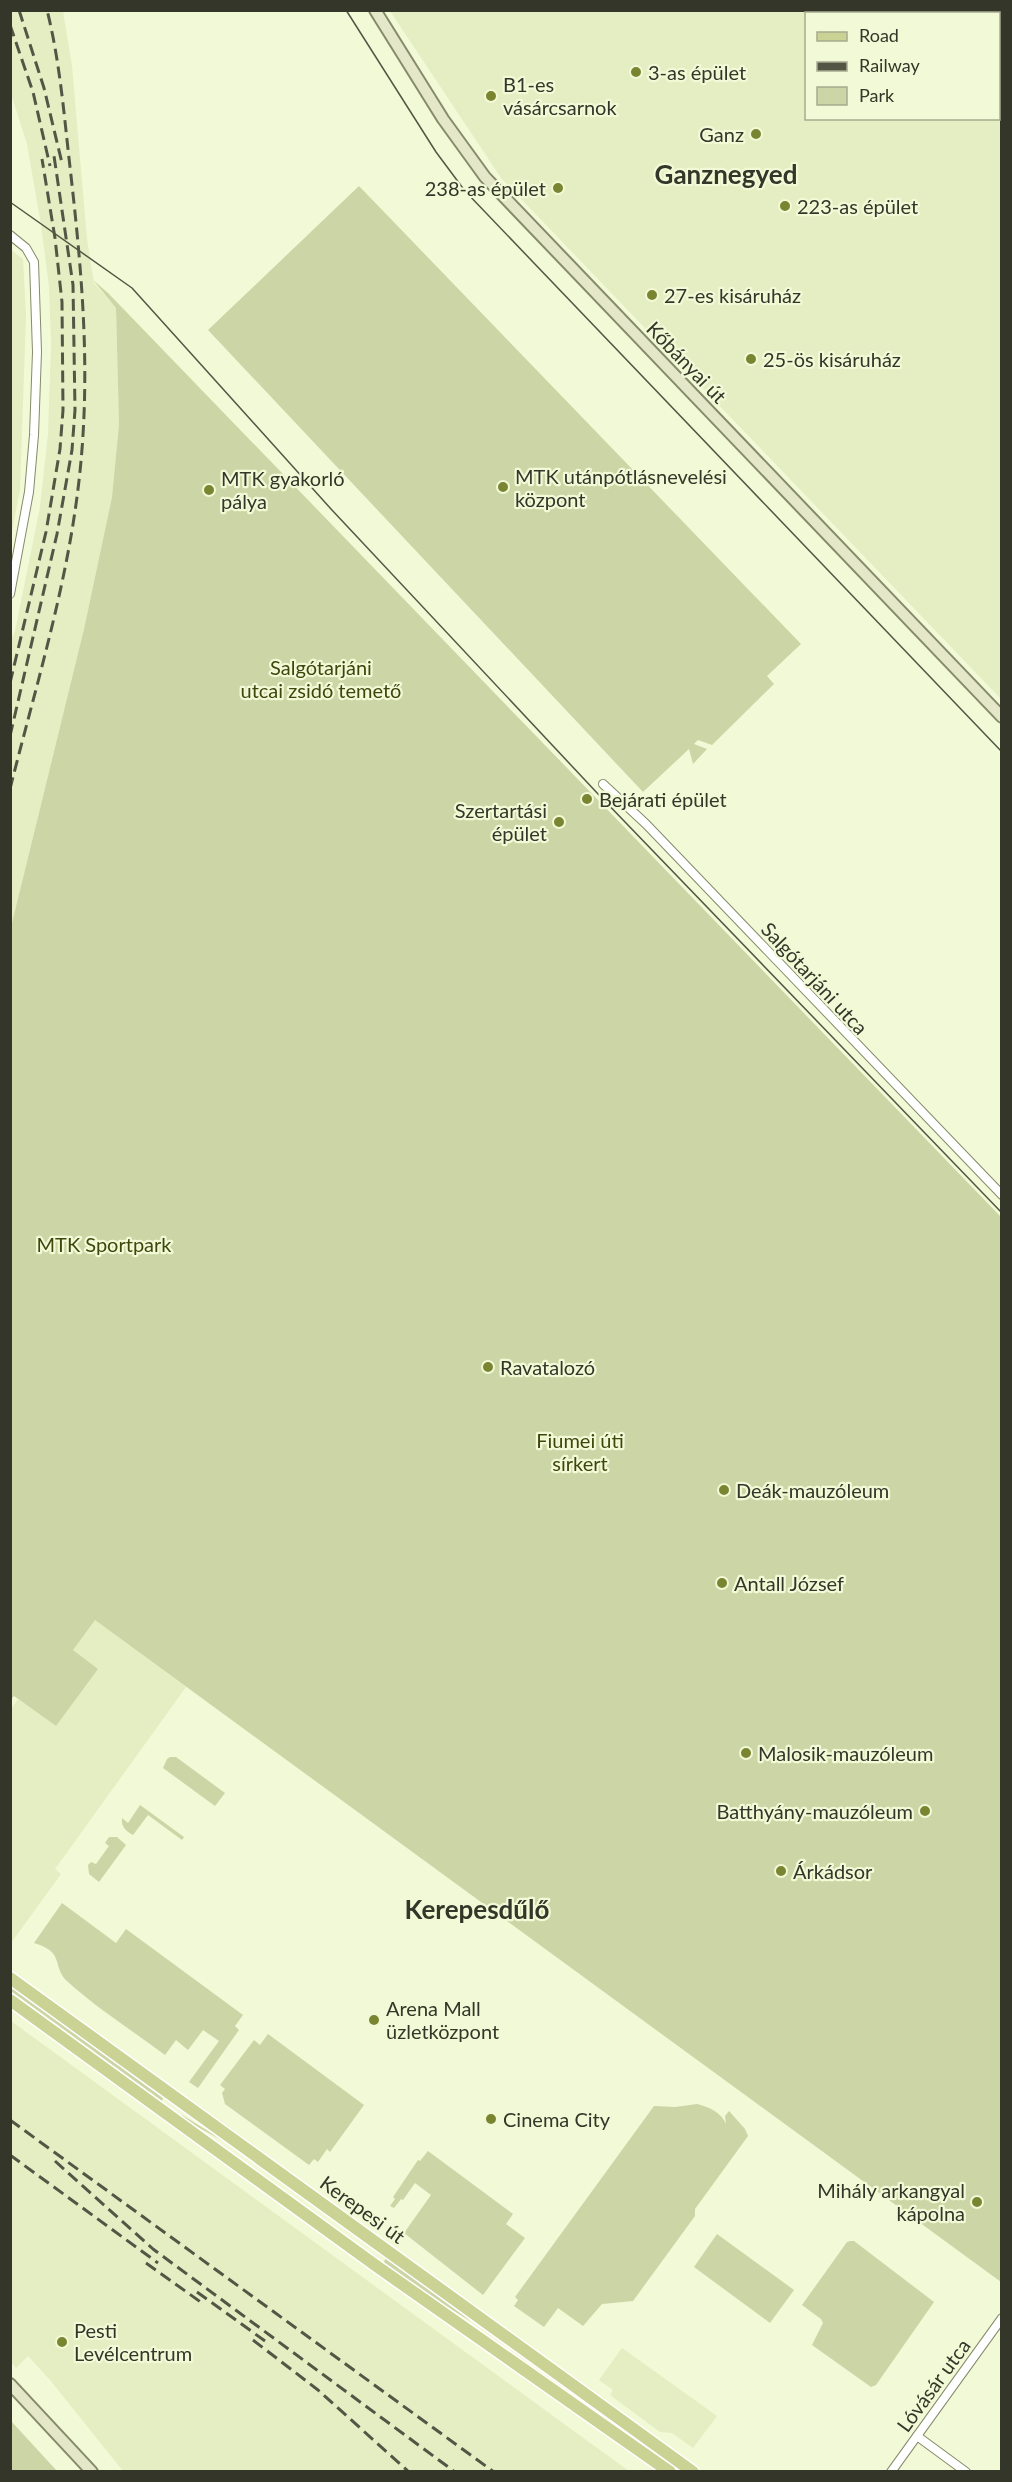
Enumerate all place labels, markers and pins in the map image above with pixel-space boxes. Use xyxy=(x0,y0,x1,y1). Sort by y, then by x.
place label: 3-as épület xyxy=(648,60,746,84)
marker: 3-as épület xyxy=(629,65,643,79)
place label: B1-es vásárcsarnok xyxy=(503,72,617,119)
marker: B1-es vásárcsarnok xyxy=(484,89,498,103)
place label: Ganz xyxy=(699,122,744,146)
marker: Ganz xyxy=(749,127,763,141)
place label: 238-as épület xyxy=(425,176,546,200)
marker: 238-as épület xyxy=(551,181,565,195)
place label: 223-as épület xyxy=(797,194,918,218)
marker: 223-as épület xyxy=(778,199,792,213)
place label: 27-es kisáruház xyxy=(664,283,801,307)
marker: 27-es kisáruház xyxy=(645,288,659,302)
place label: 25-ös kisáruház xyxy=(763,347,901,371)
marker: 25-ös kisáruház xyxy=(744,352,758,366)
place label: MTK utánpótlásnevelési központ xyxy=(515,464,727,511)
place label: MTK gyakorló pálya xyxy=(221,466,344,513)
marker: MTK utánpótlásnevelési központ xyxy=(496,480,510,494)
marker: MTK gyakorló pálya xyxy=(202,483,216,497)
place label: Bejárati épület xyxy=(599,787,727,811)
marker: Bejárati épület xyxy=(580,792,594,806)
place label: Szertartási épület xyxy=(455,798,547,845)
marker: Szertartási épület xyxy=(552,815,566,829)
place label: Ravatalozó xyxy=(500,1355,595,1379)
marker: Ravatalozó xyxy=(481,1360,495,1374)
place label: Deák-mauzóleum xyxy=(736,1478,889,1502)
marker: Deák-mauzóleum xyxy=(717,1483,731,1497)
place label: Antall József xyxy=(734,1571,844,1595)
marker: Antall József xyxy=(715,1576,729,1590)
place label: Malosik-mauzóleum xyxy=(758,1741,933,1765)
marker: Malosik-mauzóleum xyxy=(739,1746,753,1760)
place label: Batthyány-mauzóleum xyxy=(717,1799,913,1823)
marker: Batthyány-mauzóleum xyxy=(918,1804,932,1818)
place label: Árkádsor xyxy=(793,1859,873,1883)
marker: Árkádsor xyxy=(774,1864,788,1878)
place label: Arena Mall üzletközpont xyxy=(386,1996,499,2043)
marker: Arena Mall üzletközpont xyxy=(367,2013,381,2027)
place label: Cinema City xyxy=(503,2107,611,2131)
marker: Cinema City xyxy=(484,2112,498,2126)
place label: Mihály arkangyal kápolna xyxy=(817,2178,965,2225)
marker: Mihály arkangyal kápolna xyxy=(970,2195,984,2209)
place label: Pesti Levélcentrum xyxy=(74,2318,192,2365)
marker: Pesti Levélcentrum xyxy=(55,2335,69,2349)

